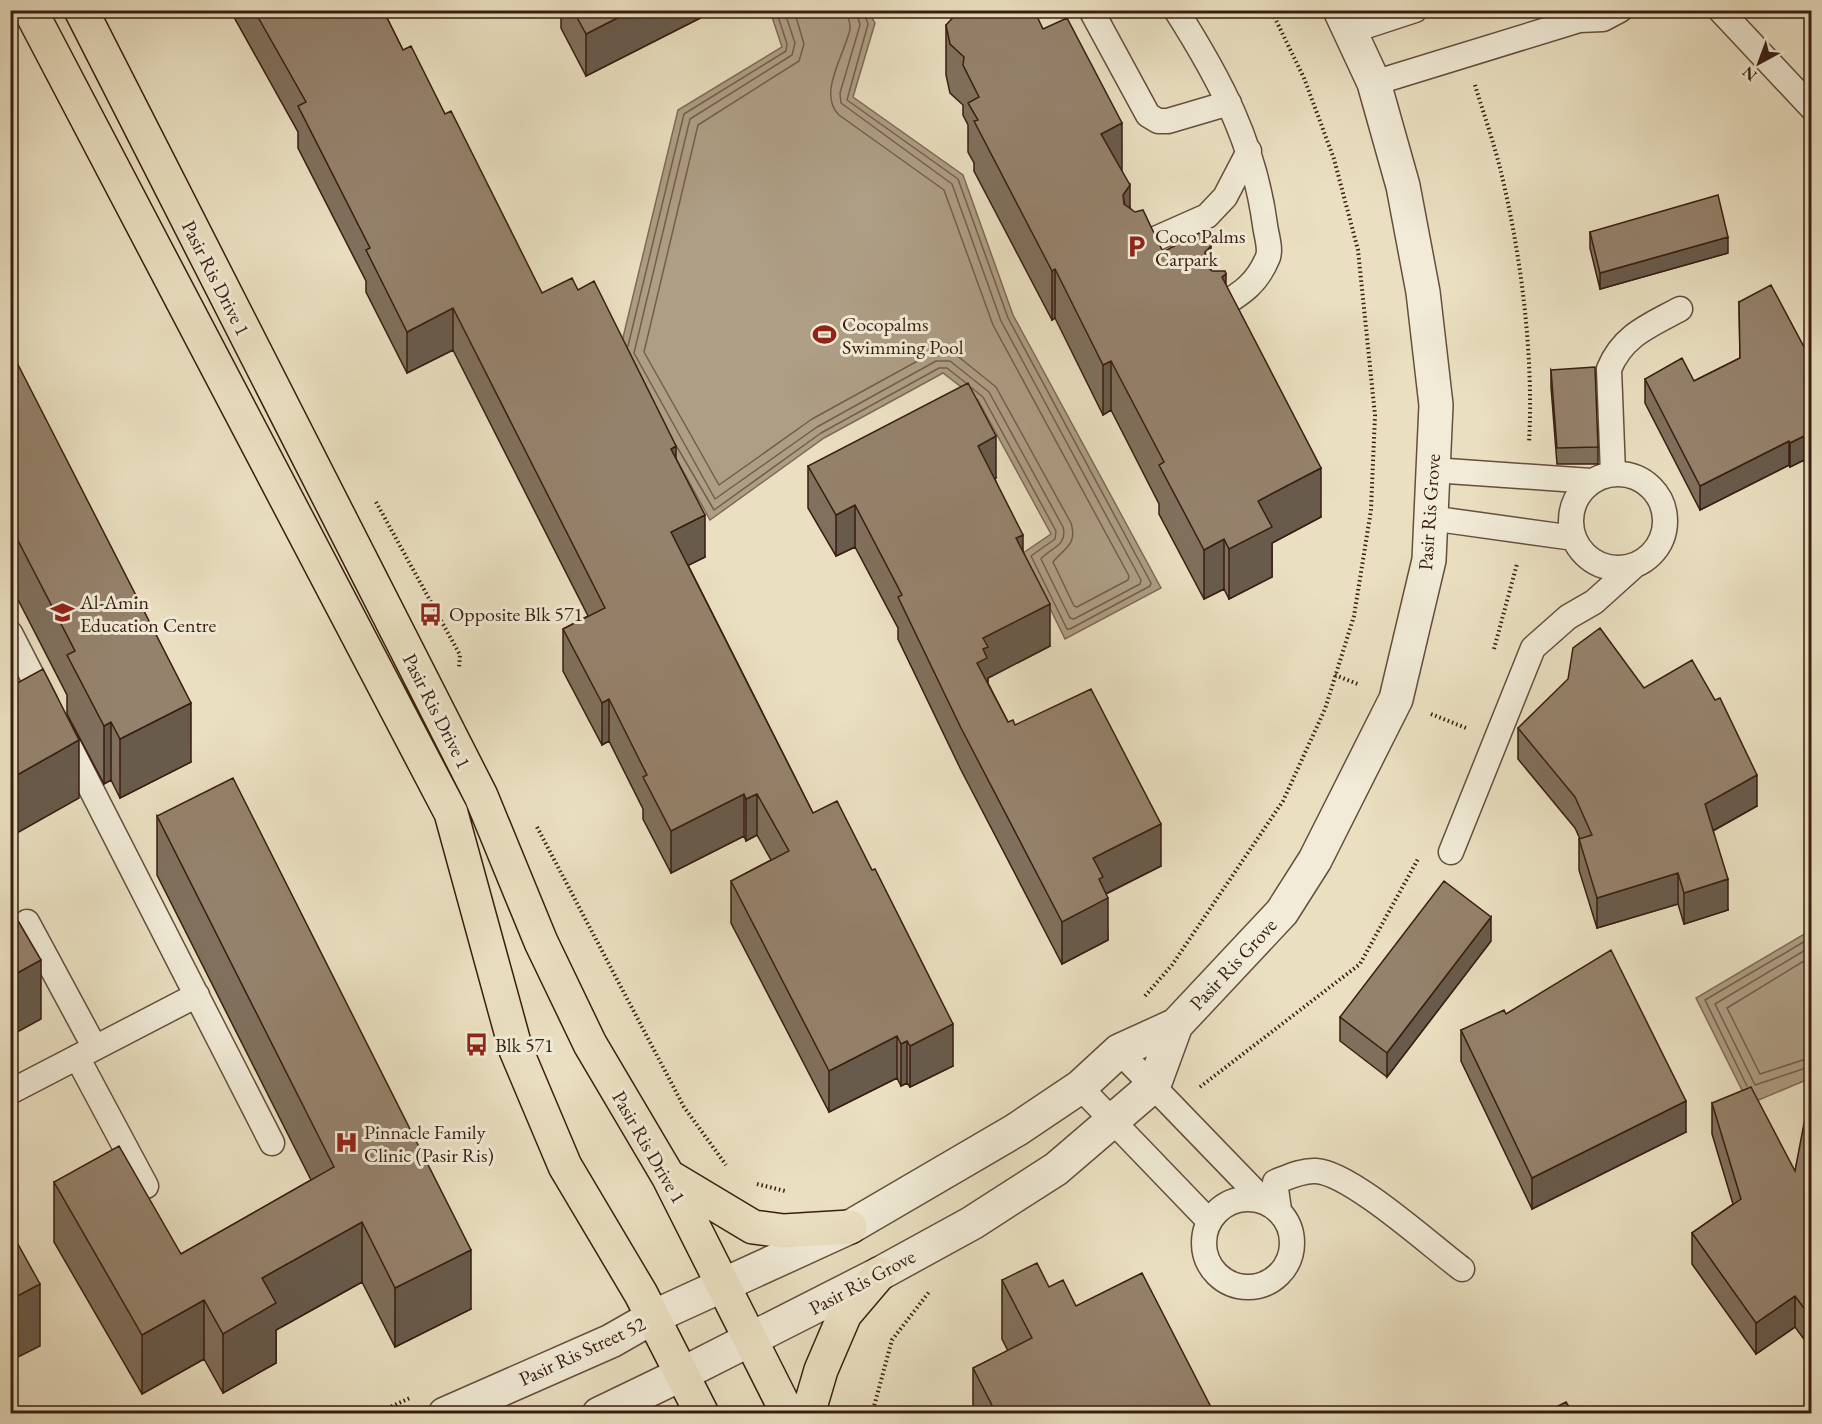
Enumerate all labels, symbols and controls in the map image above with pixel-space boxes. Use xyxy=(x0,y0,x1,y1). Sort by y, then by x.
north arrow xyxy=(1729,33,1789,93)
text: N xyxy=(1738,62,1761,86)
street label: Pasir Ris Drive 1 xyxy=(176,216,256,340)
place label: Coco Palms Carpark xyxy=(1155,223,1246,272)
parking icon: Coco Palms Carpark xyxy=(1124,234,1150,260)
place label: Cocopalms Swimming Pool xyxy=(842,311,964,360)
sports icon: Cocopalms Swimming Pool xyxy=(811,322,837,348)
street label: Pasir Ris Grove xyxy=(1412,453,1446,571)
place label: Al-Amin Education Centre xyxy=(79,589,216,638)
school or university icon: Al-Amin Education Centre xyxy=(49,600,75,626)
bus stop icon: Opposite Blk 571 xyxy=(418,601,444,627)
place label: Opposite Blk 571 xyxy=(449,601,583,627)
street label: Pasir Ris Drive 1 xyxy=(397,649,477,773)
street label: Pasir Ris Grove xyxy=(1184,912,1282,1016)
bus stop icon: Blk 571 xyxy=(464,1032,490,1058)
place label: Blk 571 xyxy=(495,1032,554,1058)
street label: Pasir Ris Drive 1 xyxy=(606,1086,692,1208)
place label: Pinnacle Family Clinic (Pasir Ris) xyxy=(364,1119,494,1168)
hospital icon: Pinnacle Family Clinic (Pasir Ris) xyxy=(333,1130,359,1156)
street label: Pasir Ris Grove xyxy=(804,1243,920,1321)
street label: Pasir Ris Street 52 xyxy=(515,1310,650,1392)

